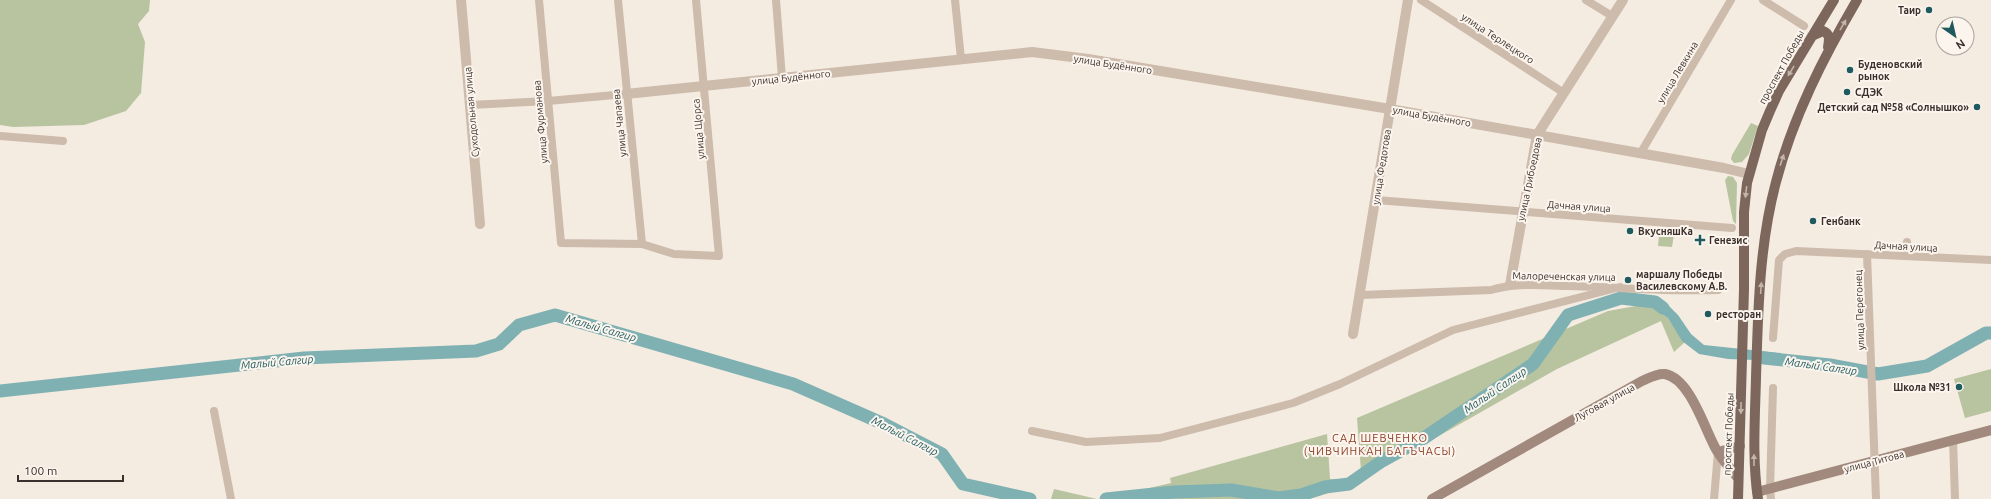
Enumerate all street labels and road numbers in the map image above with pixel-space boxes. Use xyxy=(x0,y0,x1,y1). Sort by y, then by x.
street label: улица Терлецкого xyxy=(1460,11,1536,66)
street label: проспект Победы xyxy=(1757,28,1806,106)
street label: улица Левкина xyxy=(1655,40,1700,105)
street label: улица Будённого xyxy=(1073,53,1153,76)
street label: Суходольная улица xyxy=(462,66,481,158)
street label: улица Будённого xyxy=(751,68,831,87)
street label: улица Фурманова xyxy=(531,80,550,164)
street label: улица Чапаева xyxy=(610,89,629,157)
street label: улица Щорса xyxy=(690,98,707,160)
street label: улица Будённого xyxy=(1392,104,1472,129)
street label: улица Федотова xyxy=(1370,128,1393,206)
street label: улица Грибоедова xyxy=(1515,136,1544,222)
street label: Дачная улица xyxy=(1547,199,1611,214)
street label: Дачная улица xyxy=(1874,239,1938,254)
street label: улица Перегонец xyxy=(1853,269,1866,350)
street label: Малореченская улица xyxy=(1512,270,1616,283)
street label: Луговая улица xyxy=(1572,381,1636,424)
street label: проспект Победы xyxy=(1722,393,1735,476)
street label: улица Титова xyxy=(1843,448,1905,475)

